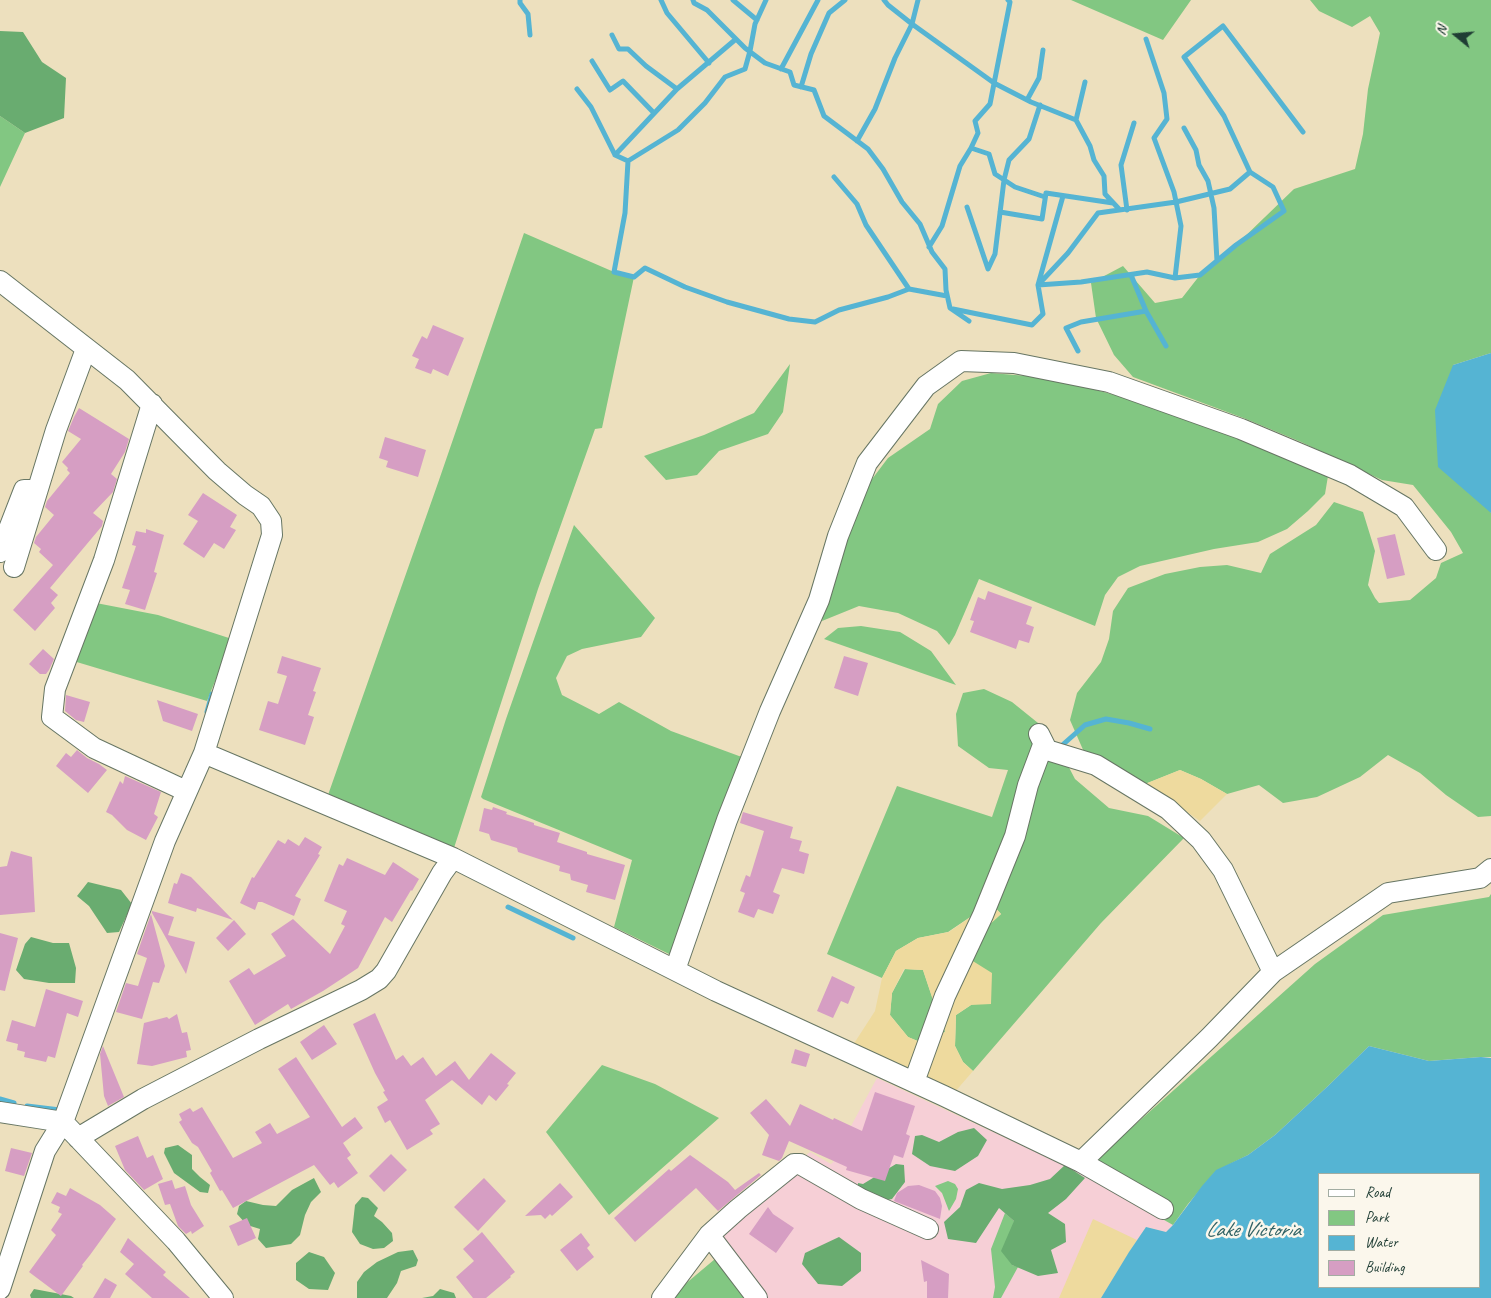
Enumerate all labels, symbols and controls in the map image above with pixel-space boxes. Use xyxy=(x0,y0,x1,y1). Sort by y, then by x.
north arrow xyxy=(1431,10,1481,60)
text: N xyxy=(1432,24,1451,37)
legend xyxy=(1318,1173,1481,1288)
text: Road xyxy=(1365,1183,1390,1202)
text: Park xyxy=(1365,1208,1389,1227)
water label: Lake Victoria xyxy=(1206,1217,1300,1243)
text: Water xyxy=(1365,1233,1398,1252)
text: Building xyxy=(1365,1258,1404,1277)

